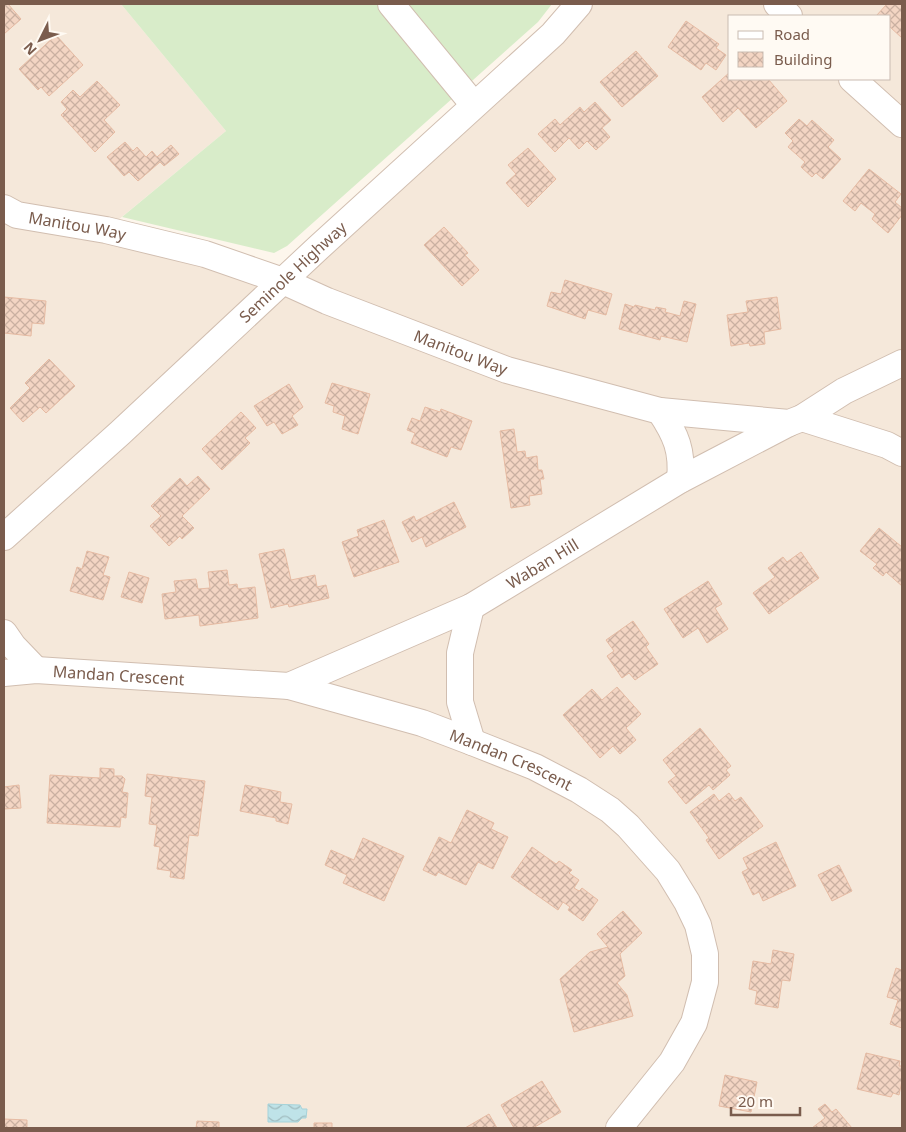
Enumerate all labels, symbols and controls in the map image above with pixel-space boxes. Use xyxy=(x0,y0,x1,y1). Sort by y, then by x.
north arrow xyxy=(15,15,65,65)
legend xyxy=(728,15,891,80)
text: Road xyxy=(774,24,810,44)
text: N xyxy=(19,38,41,60)
text: Building xyxy=(774,49,832,69)
street label: Manitou Way xyxy=(27,206,129,246)
street label: Seminole Highway xyxy=(234,216,352,327)
street label: Manitou Way xyxy=(411,324,512,381)
street label: Waban Hill xyxy=(502,533,583,594)
street label: Mandan Crescent xyxy=(52,660,185,690)
street label: Mandan Crescent xyxy=(447,724,577,796)
scale bar xyxy=(731,1084,800,1116)
text: 20 m xyxy=(738,1091,773,1111)

